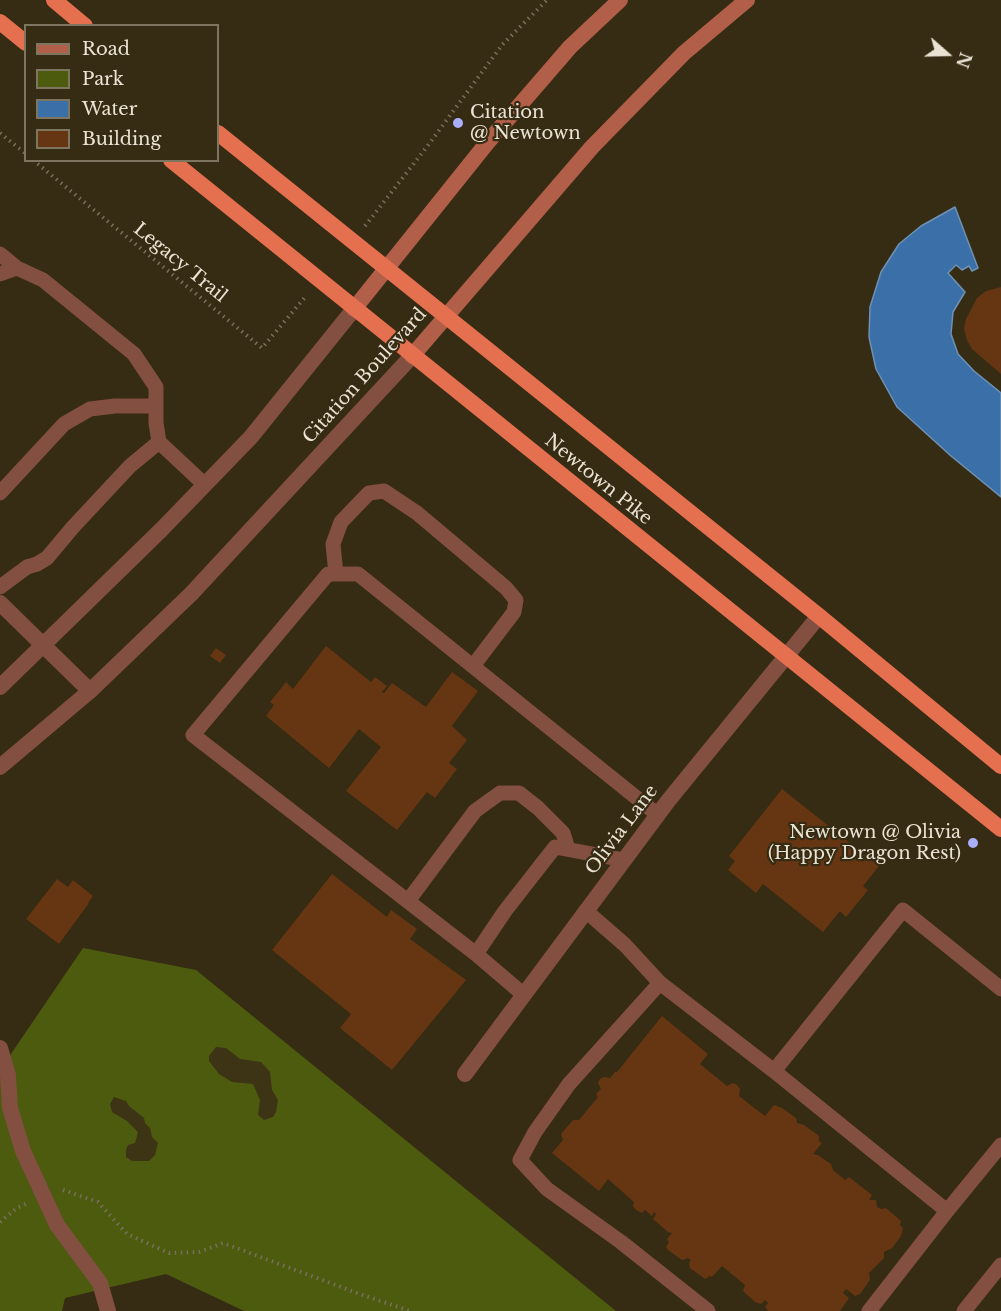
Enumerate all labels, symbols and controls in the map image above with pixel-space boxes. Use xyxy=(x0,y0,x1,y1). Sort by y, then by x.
legend xyxy=(24,24,219,162)
north arrow xyxy=(917,24,977,84)
text: Road xyxy=(82,38,130,60)
text: N xyxy=(952,50,976,71)
text: Park xyxy=(82,68,124,90)
text: Water xyxy=(82,98,137,120)
place label: Citation @ Newtown xyxy=(470,102,581,144)
marker: Citation @ Newtown xyxy=(451,116,465,130)
text: Building xyxy=(82,128,161,150)
street label: Legacy Trail xyxy=(129,219,231,307)
street label: Citation Boulevard xyxy=(299,304,431,448)
street label: Newtown Pike xyxy=(540,430,656,530)
street label: Olivia Lane xyxy=(581,781,663,879)
place label: Newtown @ Olivia (Happy Dragon Rest) xyxy=(768,822,961,864)
marker: Newtown @ Olivia (Happy Dragon Rest) xyxy=(966,836,980,850)

